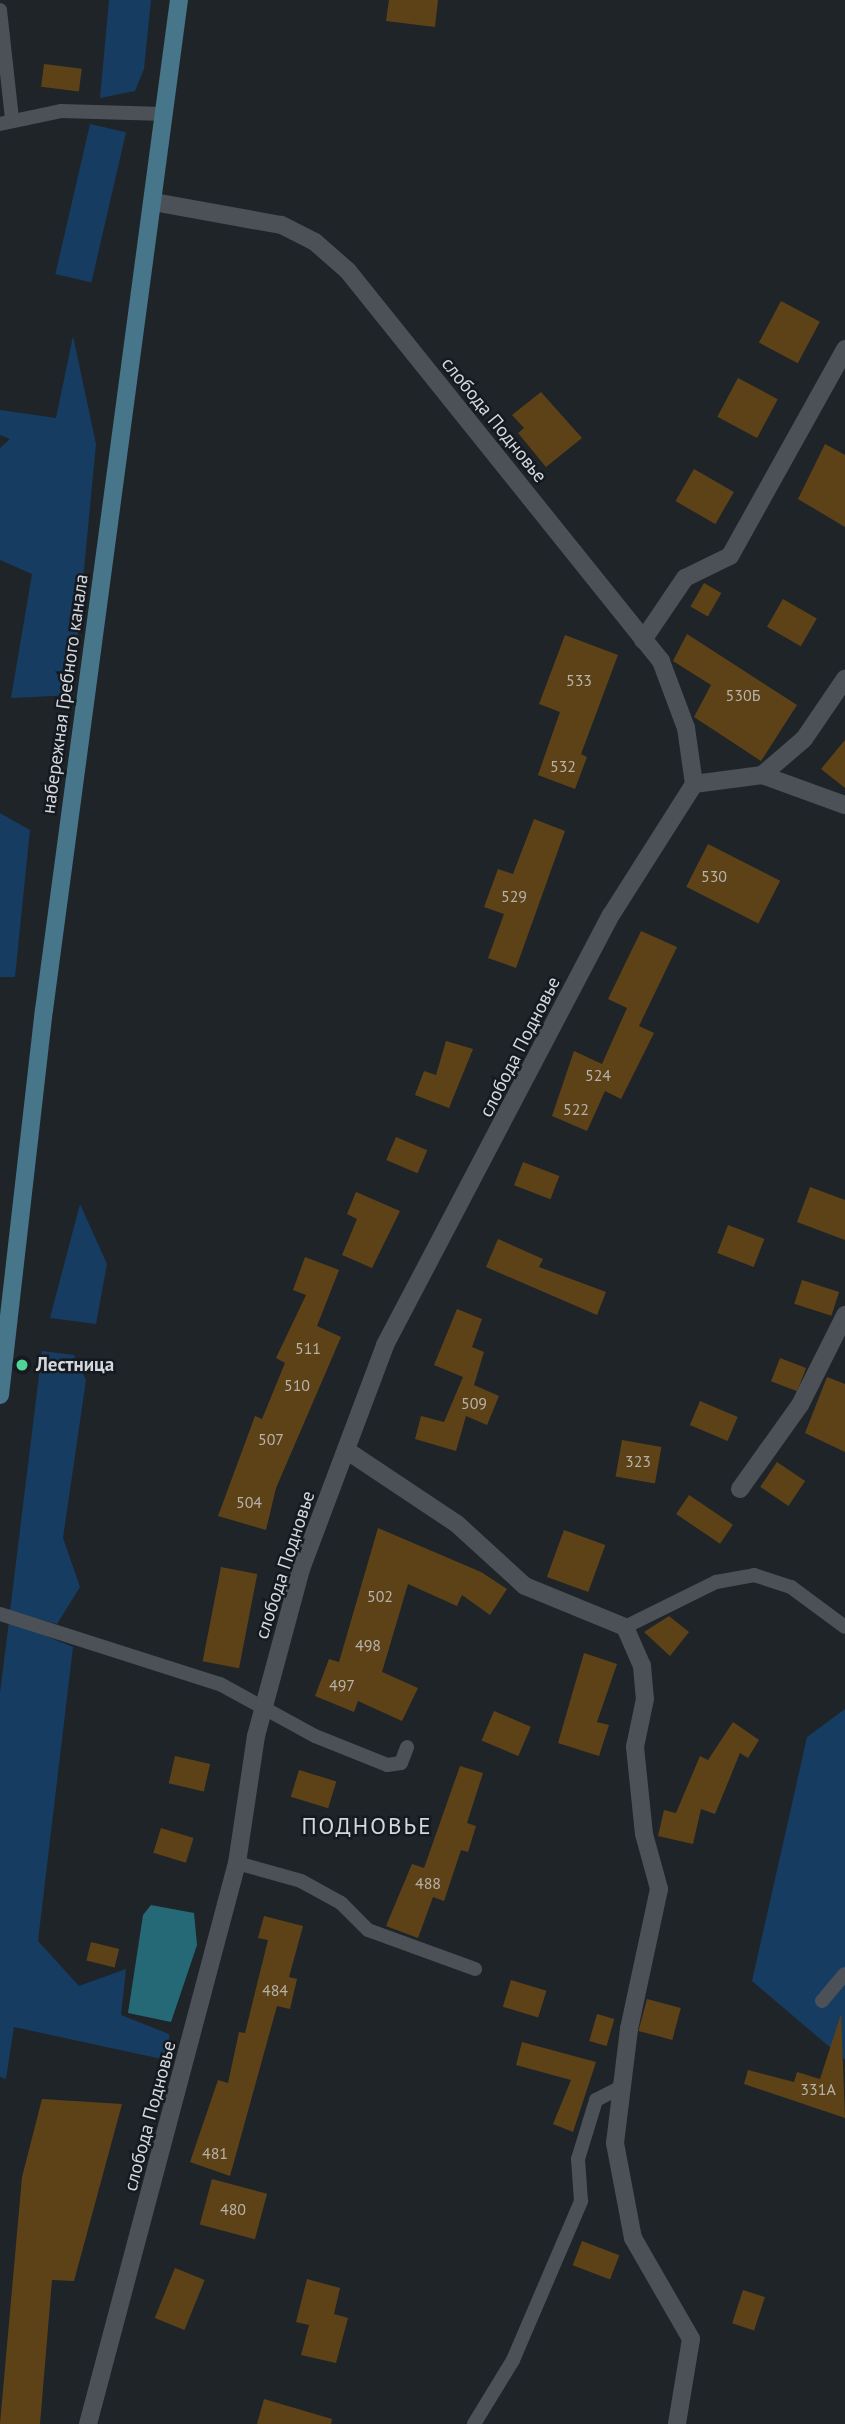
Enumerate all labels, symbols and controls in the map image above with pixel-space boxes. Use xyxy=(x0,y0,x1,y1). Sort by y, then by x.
street label: слобода Подновье xyxy=(437,353,551,487)
street label: набережная Гребного канала xyxy=(37,573,93,815)
house number: 533 xyxy=(566,670,592,690)
house number: 530Б xyxy=(726,685,760,705)
house number: 532 xyxy=(550,756,576,776)
house number: 530 xyxy=(701,866,727,886)
house number: 529 xyxy=(501,886,527,906)
street label: слобода Подновье xyxy=(475,973,565,1121)
house number: 524 xyxy=(585,1065,611,1085)
house number: 522 xyxy=(563,1099,589,1119)
house number: 511 xyxy=(295,1338,321,1358)
place label: Лестница xyxy=(36,1354,114,1376)
marker: Лестница xyxy=(14,1357,30,1373)
house number: 510 xyxy=(284,1375,310,1395)
house number: 509 xyxy=(461,1393,487,1413)
house number: 507 xyxy=(258,1429,284,1449)
house number: 323 xyxy=(625,1451,651,1471)
street label: слобода Подновье xyxy=(250,1488,320,1642)
house number: 504 xyxy=(236,1492,262,1512)
house number: 502 xyxy=(367,1586,393,1606)
house number: 498 xyxy=(355,1635,381,1655)
house number: 497 xyxy=(329,1675,355,1695)
district label: ПОДНОВЬЕ xyxy=(302,1812,432,1840)
house number: 488 xyxy=(415,1873,441,1893)
house number: 484 xyxy=(262,1980,288,2000)
street label: слобода Подновье xyxy=(119,2038,181,2194)
house number: 331А xyxy=(800,2079,836,2099)
house number: 481 xyxy=(202,2143,228,2163)
house number: 480 xyxy=(220,2199,246,2219)

